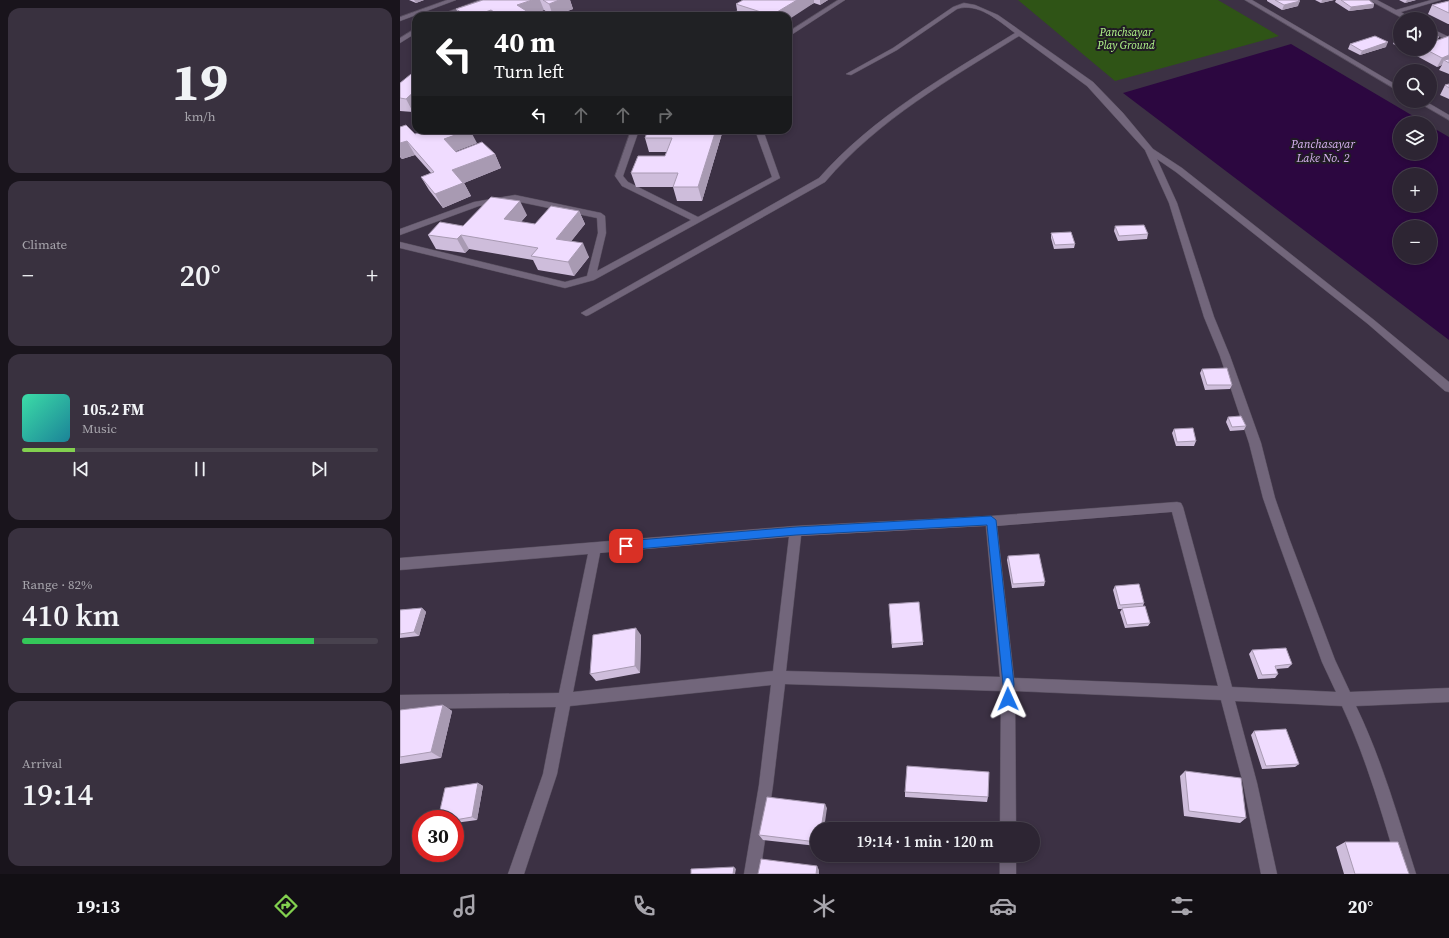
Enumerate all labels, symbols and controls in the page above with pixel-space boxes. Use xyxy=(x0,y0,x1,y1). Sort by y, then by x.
map controls xyxy=(1393,12,1437,264)
button: sound xyxy=(1393,12,1437,56)
text: 40 m xyxy=(494,23,556,61)
park label: Panchsayar Play Ground xyxy=(1096,25,1155,53)
icon: left xyxy=(428,28,480,80)
text: 19 xyxy=(172,46,228,117)
text: Turn left xyxy=(494,59,564,84)
button: search xyxy=(1393,64,1437,108)
icon: left xyxy=(528,104,550,126)
icon: ahead xyxy=(570,104,592,126)
icon: ahead xyxy=(612,104,634,126)
icon: right xyxy=(654,104,676,126)
text: km/h xyxy=(185,108,215,125)
button: layers xyxy=(1393,116,1437,160)
water label: Panchasayar Lake No. 2 xyxy=(1290,136,1356,166)
button: + xyxy=(1393,168,1437,212)
button: − xyxy=(1393,220,1437,264)
text: Climate xyxy=(22,236,67,253)
text: 20° xyxy=(179,255,221,296)
text: − xyxy=(22,260,34,290)
text: + xyxy=(366,260,378,290)
text: 105.2 FM xyxy=(82,399,144,420)
text: Music xyxy=(82,420,117,437)
icon: previous xyxy=(70,458,92,480)
icon: pause xyxy=(189,458,211,480)
icon: next xyxy=(308,458,330,480)
pin xyxy=(609,529,643,563)
icon: arrive xyxy=(615,535,637,557)
text: Range · 82% xyxy=(22,576,93,593)
text: 410 km xyxy=(22,595,120,636)
position arrow xyxy=(987,678,1029,720)
text: Arrival xyxy=(22,755,62,772)
text: 19:14 xyxy=(22,774,93,815)
speed limit sign: 30 xyxy=(412,810,464,862)
text: 19:14 · 1 min · 120 m xyxy=(857,831,993,852)
icon: directions xyxy=(272,892,300,920)
icon: music xyxy=(451,892,479,920)
icon: phone xyxy=(630,892,658,920)
icon: climate xyxy=(810,892,838,920)
icon: car xyxy=(989,892,1017,920)
icon: filters xyxy=(1168,892,1196,920)
text: 19:13 xyxy=(76,894,120,919)
text: 20° xyxy=(1348,894,1373,919)

